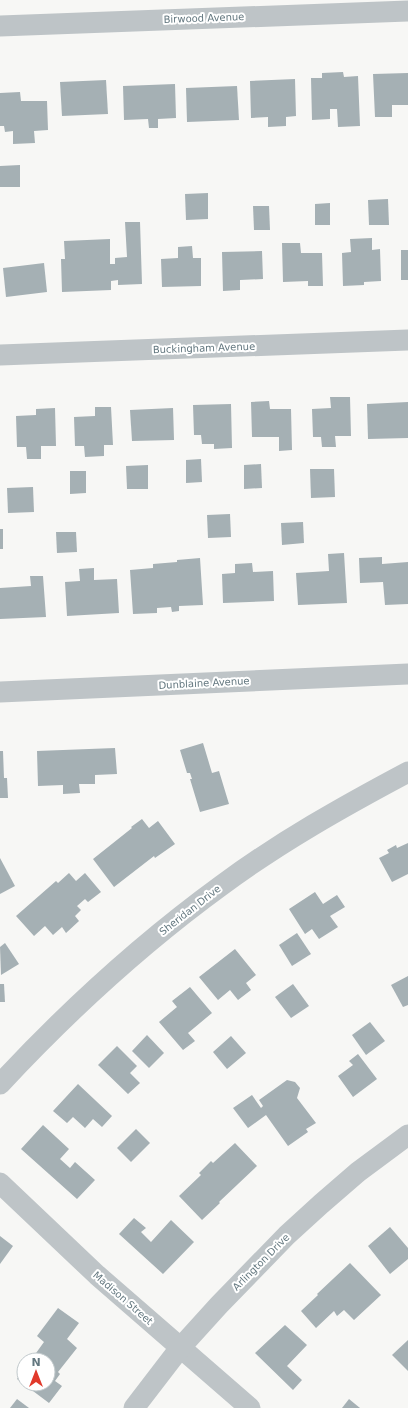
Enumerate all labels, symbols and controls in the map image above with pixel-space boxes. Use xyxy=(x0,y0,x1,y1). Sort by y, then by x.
street label: Birwood Avenue xyxy=(163,11,245,25)
street label: Buckingham Avenue xyxy=(153,341,255,355)
street label: Dunblaine Avenue xyxy=(158,675,250,691)
street label: Sheridan Drive xyxy=(157,883,223,937)
street label: Arlington Drive xyxy=(230,1231,292,1293)
street label: Madison Street xyxy=(91,1269,155,1327)
north arrow xyxy=(16,1352,56,1392)
text: N xyxy=(31,1356,41,1369)

